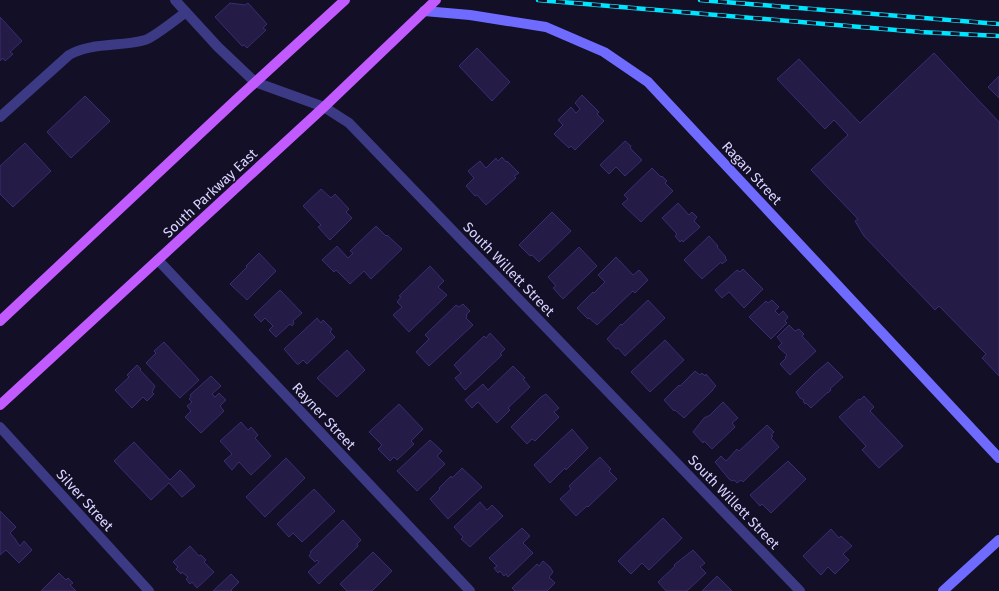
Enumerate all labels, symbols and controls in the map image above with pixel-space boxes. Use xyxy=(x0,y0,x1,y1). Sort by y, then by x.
street label: Ragan Street xyxy=(718,138,786,209)
street label: South Parkway East xyxy=(160,145,262,241)
street label: South Willett Street xyxy=(459,219,558,321)
street label: Rayner Street xyxy=(288,379,360,454)
street label: South Willett Street xyxy=(684,452,783,554)
street label: Silver Street xyxy=(53,466,117,535)

